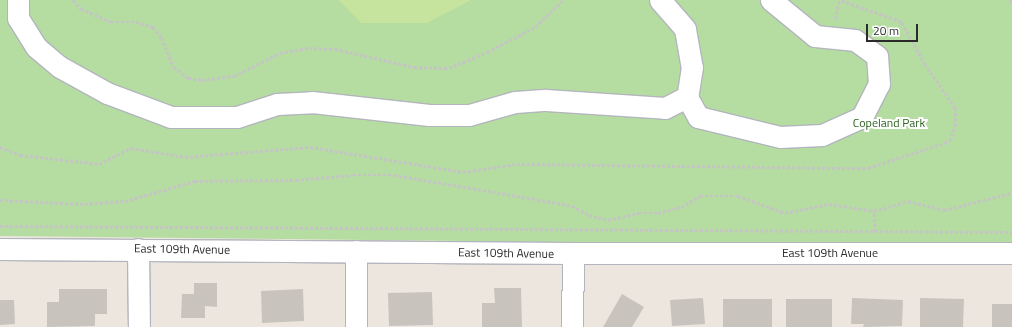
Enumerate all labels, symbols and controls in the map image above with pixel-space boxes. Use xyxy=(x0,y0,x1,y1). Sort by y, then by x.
scale bar xyxy=(868,16,920,42)
text: 20 m xyxy=(873,21,899,40)
park label: Copeland Park xyxy=(853,116,925,130)
street label: East 109th Avenue xyxy=(134,241,230,257)
street label: East 109th Avenue xyxy=(458,245,554,261)
street label: East 109th Avenue xyxy=(782,246,878,260)

